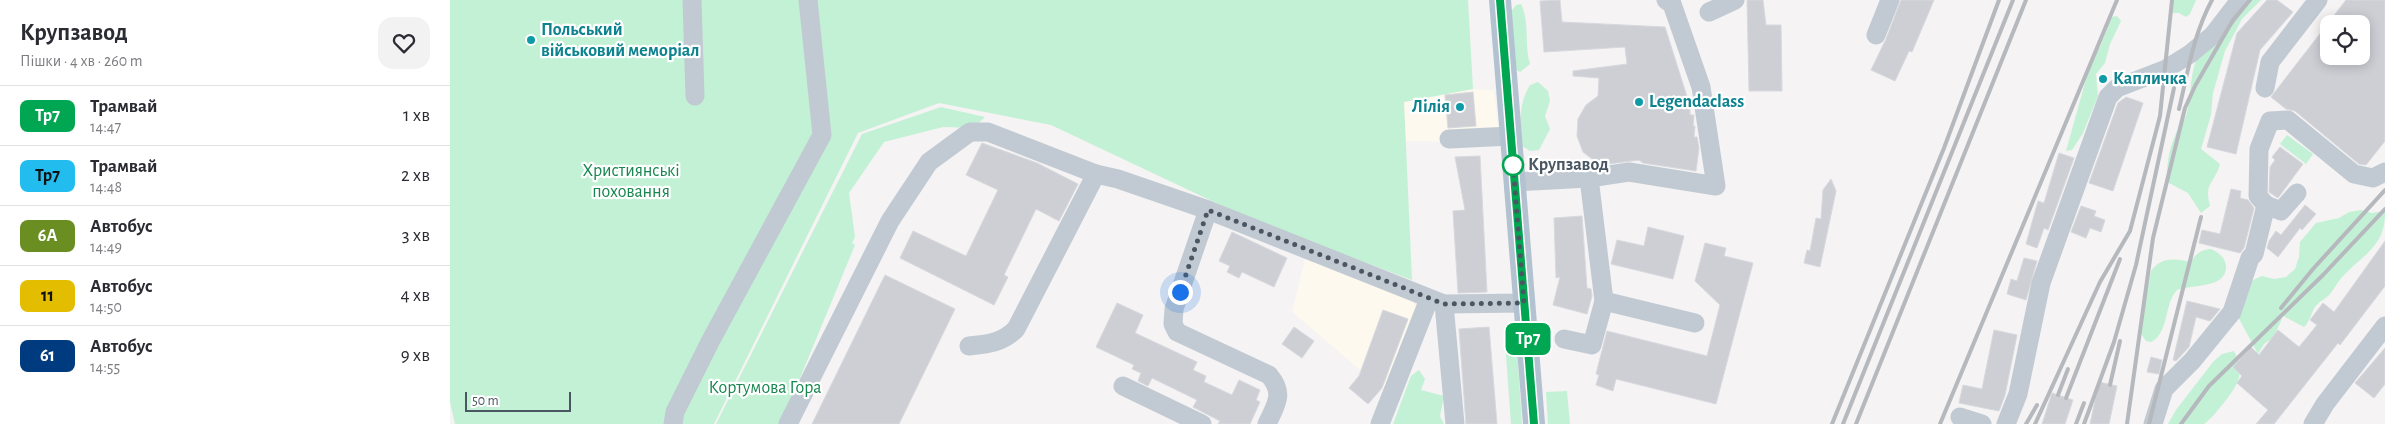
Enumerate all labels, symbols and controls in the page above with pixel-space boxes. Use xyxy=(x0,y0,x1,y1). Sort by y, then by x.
map controls xyxy=(2320,15,2370,65)
button: locate xyxy=(2320,15,2370,65)
button: heart xyxy=(378,17,430,69)
text: Крупзавод xyxy=(20,21,128,45)
place label: Польський військовий меморіал xyxy=(541,21,699,60)
marker: Польський військовий меморіал xyxy=(525,34,537,46)
text: Пішки · 4 хв · 260 m xyxy=(20,53,143,69)
place label: Капличка xyxy=(2113,70,2187,88)
marker: Капличка xyxy=(2097,73,2109,85)
place label: Legendaclass xyxy=(1649,93,1744,111)
marker: Legendaclass xyxy=(1633,96,1645,108)
text: Трамвай xyxy=(90,97,157,116)
place label: Лілія xyxy=(1412,98,1450,116)
marker: Лілія xyxy=(1454,101,1466,113)
text: 1 хв xyxy=(403,106,430,125)
text: Тр7 xyxy=(35,107,60,125)
text: 14:47 xyxy=(90,119,121,135)
marker: Крупзавод xyxy=(1502,154,1524,176)
place label: Крупзавод xyxy=(1528,156,1609,174)
text: Трамвай xyxy=(90,157,157,176)
park label: Християнські поховання xyxy=(582,162,680,201)
text: 2 хв xyxy=(401,166,430,185)
text: Тр7 xyxy=(35,167,60,185)
text: 14:48 xyxy=(90,179,122,195)
text: Автобус xyxy=(90,217,153,236)
text: 3 хв xyxy=(402,226,430,245)
text: 6А xyxy=(38,227,57,245)
text: 14:49 xyxy=(90,239,122,255)
text: Автобус xyxy=(90,277,153,296)
your location xyxy=(1168,280,1193,305)
text: 4 хв xyxy=(400,286,430,305)
text: 11 xyxy=(41,287,54,305)
text: 14:50 xyxy=(90,299,122,315)
line badge: Тр7 xyxy=(1499,323,1557,355)
text: Тр7 xyxy=(1516,330,1540,348)
text: Автобус xyxy=(90,337,153,356)
text: 9 хв xyxy=(401,346,430,365)
text: 61 xyxy=(40,347,55,365)
text: 14:55 xyxy=(90,359,120,375)
park label: Кортумова Гора xyxy=(708,379,822,397)
scale bar xyxy=(465,389,571,412)
text: 50 m xyxy=(472,394,499,408)

